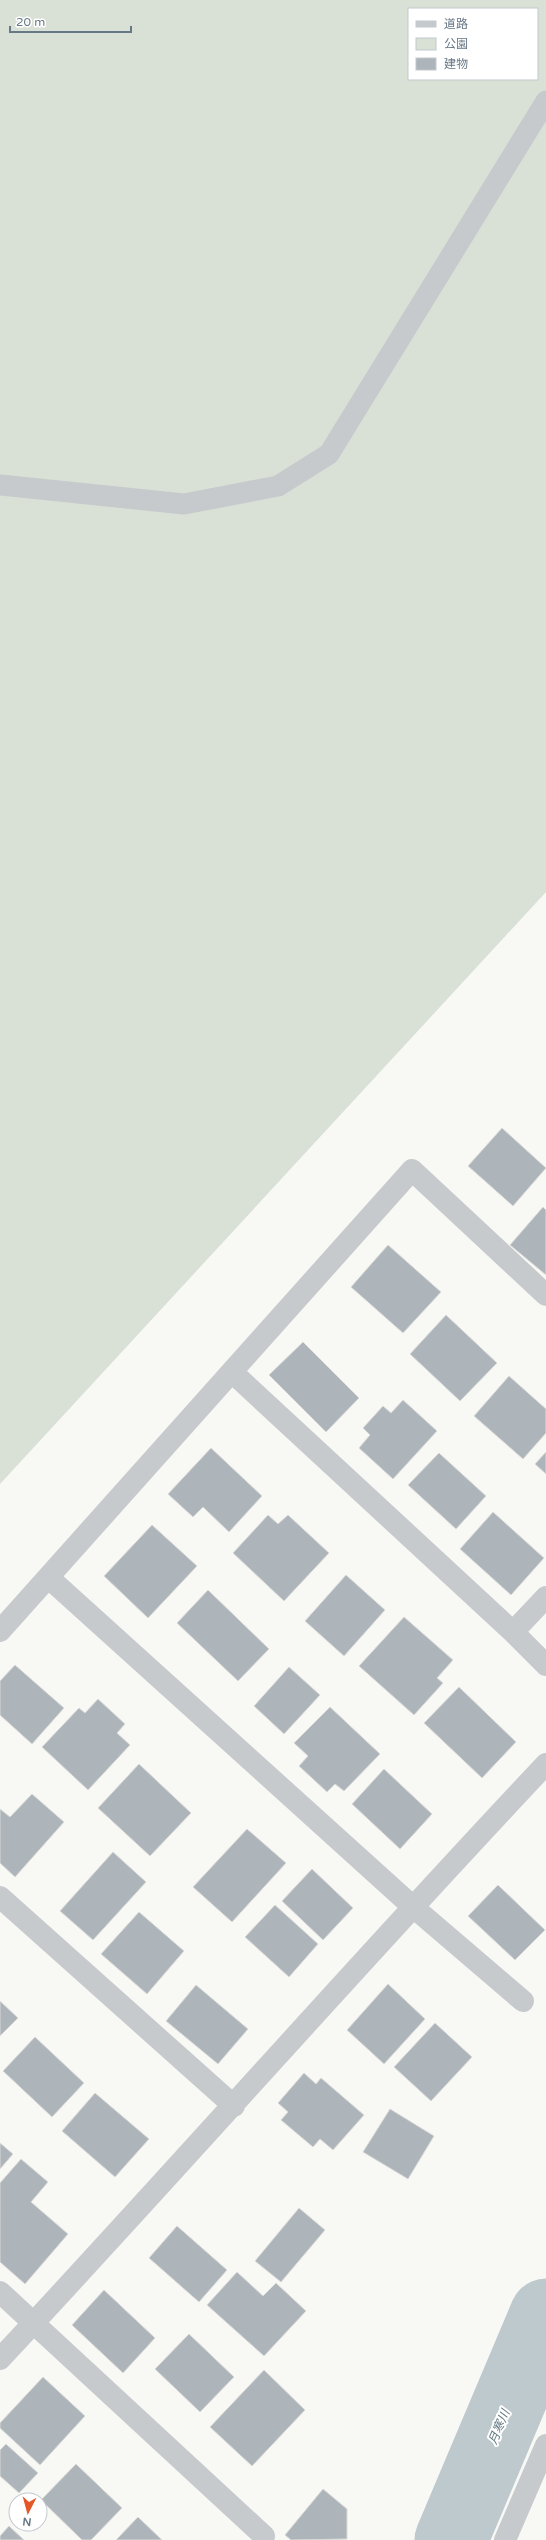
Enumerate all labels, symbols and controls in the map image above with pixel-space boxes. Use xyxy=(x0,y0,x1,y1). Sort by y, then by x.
scale bar xyxy=(10,8,131,34)
legend xyxy=(408,8,538,80)
text: 20 m xyxy=(16,15,45,29)
text: 道路 xyxy=(444,17,468,31)
text: 公園 xyxy=(444,37,468,51)
text: 建物 xyxy=(444,57,468,71)
water label: 月寒川 xyxy=(486,2406,513,2446)
north arrow xyxy=(8,2492,48,2532)
text: N xyxy=(22,2515,32,2528)

